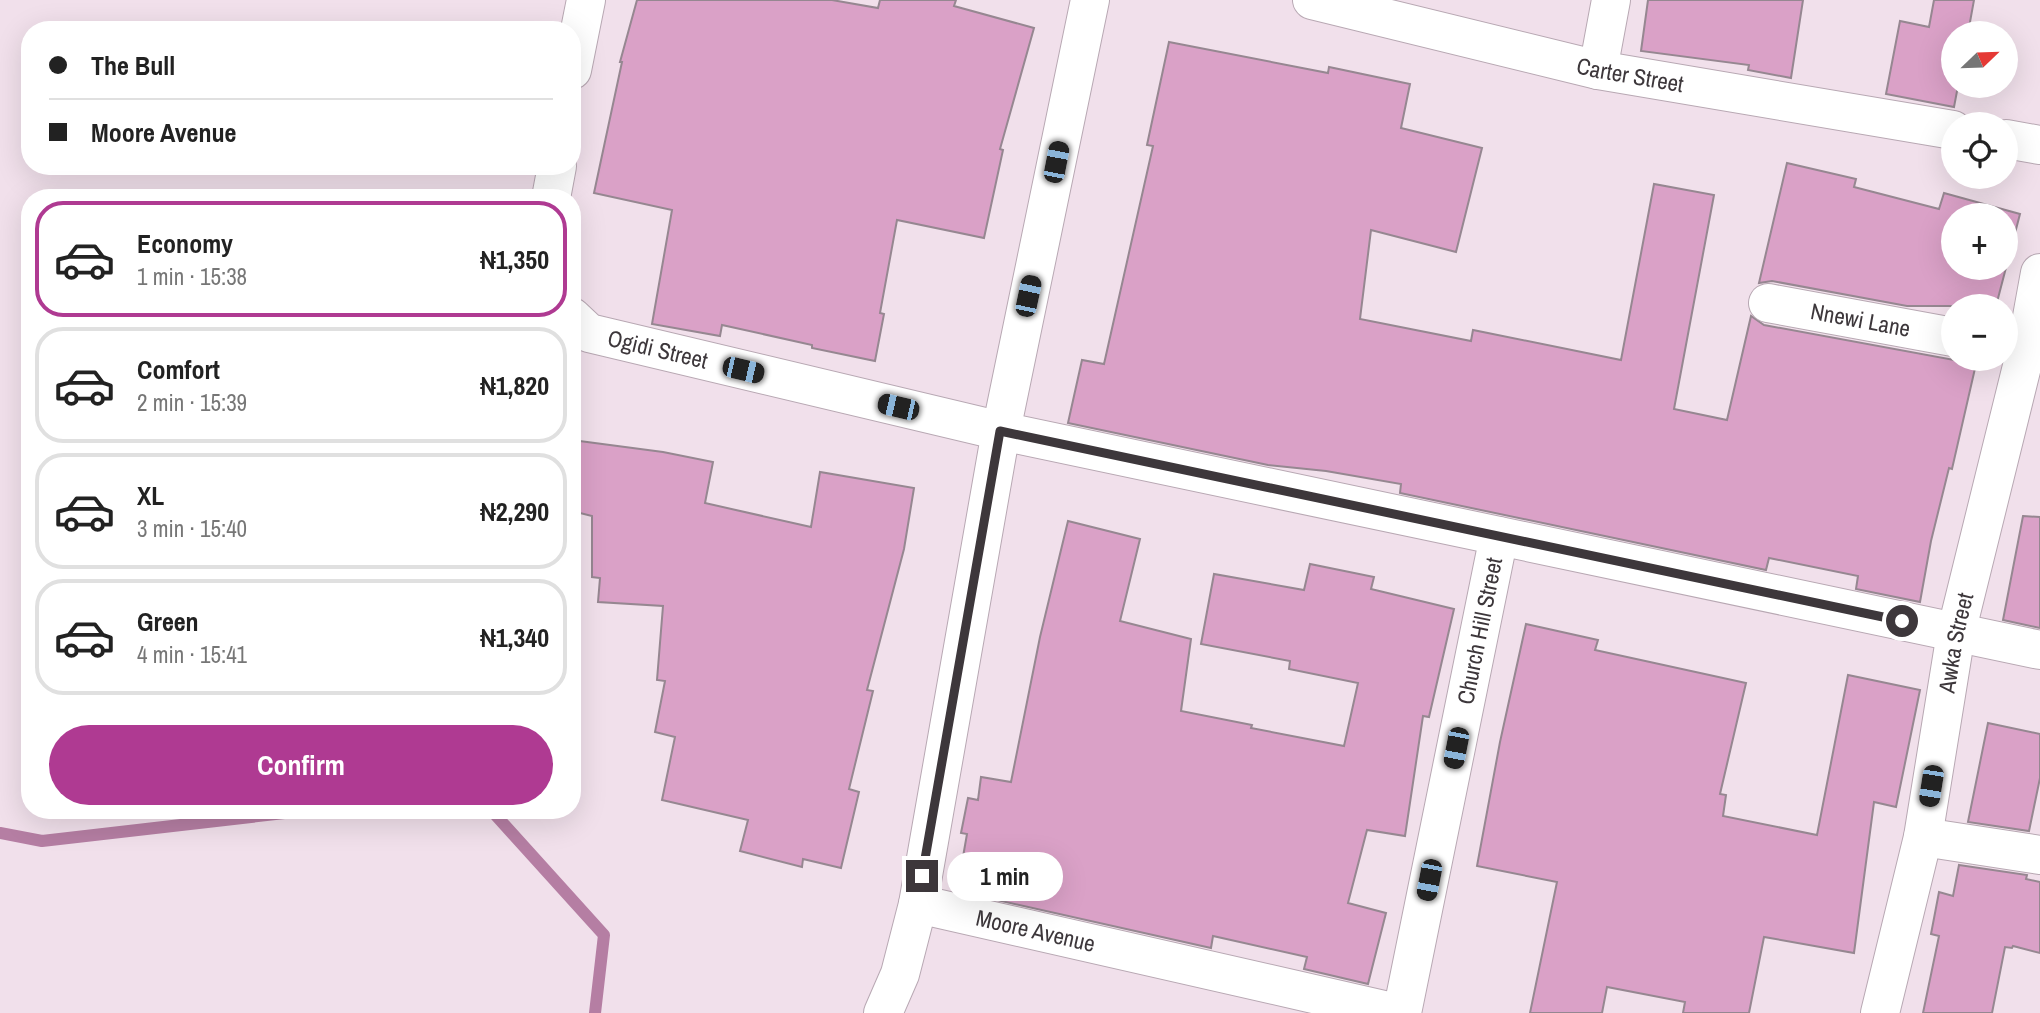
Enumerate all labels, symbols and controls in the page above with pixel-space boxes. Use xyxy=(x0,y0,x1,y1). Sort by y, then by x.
north arrow xyxy=(1941,21,2018,98)
map controls xyxy=(1941,21,2018,371)
text: The Bull xyxy=(91,48,175,83)
street label: Carter Street xyxy=(1574,49,1686,99)
button: locate xyxy=(1941,112,2018,189)
text: Moore Avenue xyxy=(91,115,236,150)
car xyxy=(1042,139,1071,185)
button: + xyxy=(1941,203,2018,280)
text: Economy xyxy=(137,226,233,261)
icon: car xyxy=(53,228,116,291)
text: ₦1,350 xyxy=(480,242,549,277)
text: 1 min · 15:38 xyxy=(137,261,247,292)
car xyxy=(1014,273,1043,319)
button: − xyxy=(1941,294,2018,371)
street label: Nnewi Lane xyxy=(1808,295,1913,344)
street label: Ogidi Street xyxy=(605,322,711,376)
text: Comfort xyxy=(137,352,220,387)
icon: car xyxy=(53,354,116,417)
car xyxy=(721,355,766,385)
text: ₦1,820 xyxy=(480,368,549,403)
text: 2 min · 15:39 xyxy=(137,387,247,418)
car xyxy=(876,392,921,422)
text: XL xyxy=(137,478,164,513)
icon: car xyxy=(53,480,116,543)
text: ₦2,290 xyxy=(480,494,549,529)
text: 3 min · 15:40 xyxy=(137,513,247,544)
street label: Church Hill Street xyxy=(1449,555,1509,707)
street label: Awka Street xyxy=(1930,589,1980,696)
text: Green xyxy=(137,604,199,639)
route start xyxy=(1886,605,1918,637)
icon: car xyxy=(53,606,116,669)
text: ₦1,340 xyxy=(480,620,549,655)
text: 4 min · 15:41 xyxy=(137,639,247,670)
button: Confirm xyxy=(49,725,553,805)
car xyxy=(1442,725,1471,771)
car xyxy=(1918,764,1945,808)
callout: 1 min xyxy=(946,852,1062,900)
car xyxy=(1415,857,1444,903)
route end xyxy=(906,860,938,892)
text: 1 min xyxy=(980,861,1030,892)
street label: Moore Avenue xyxy=(973,902,1098,959)

